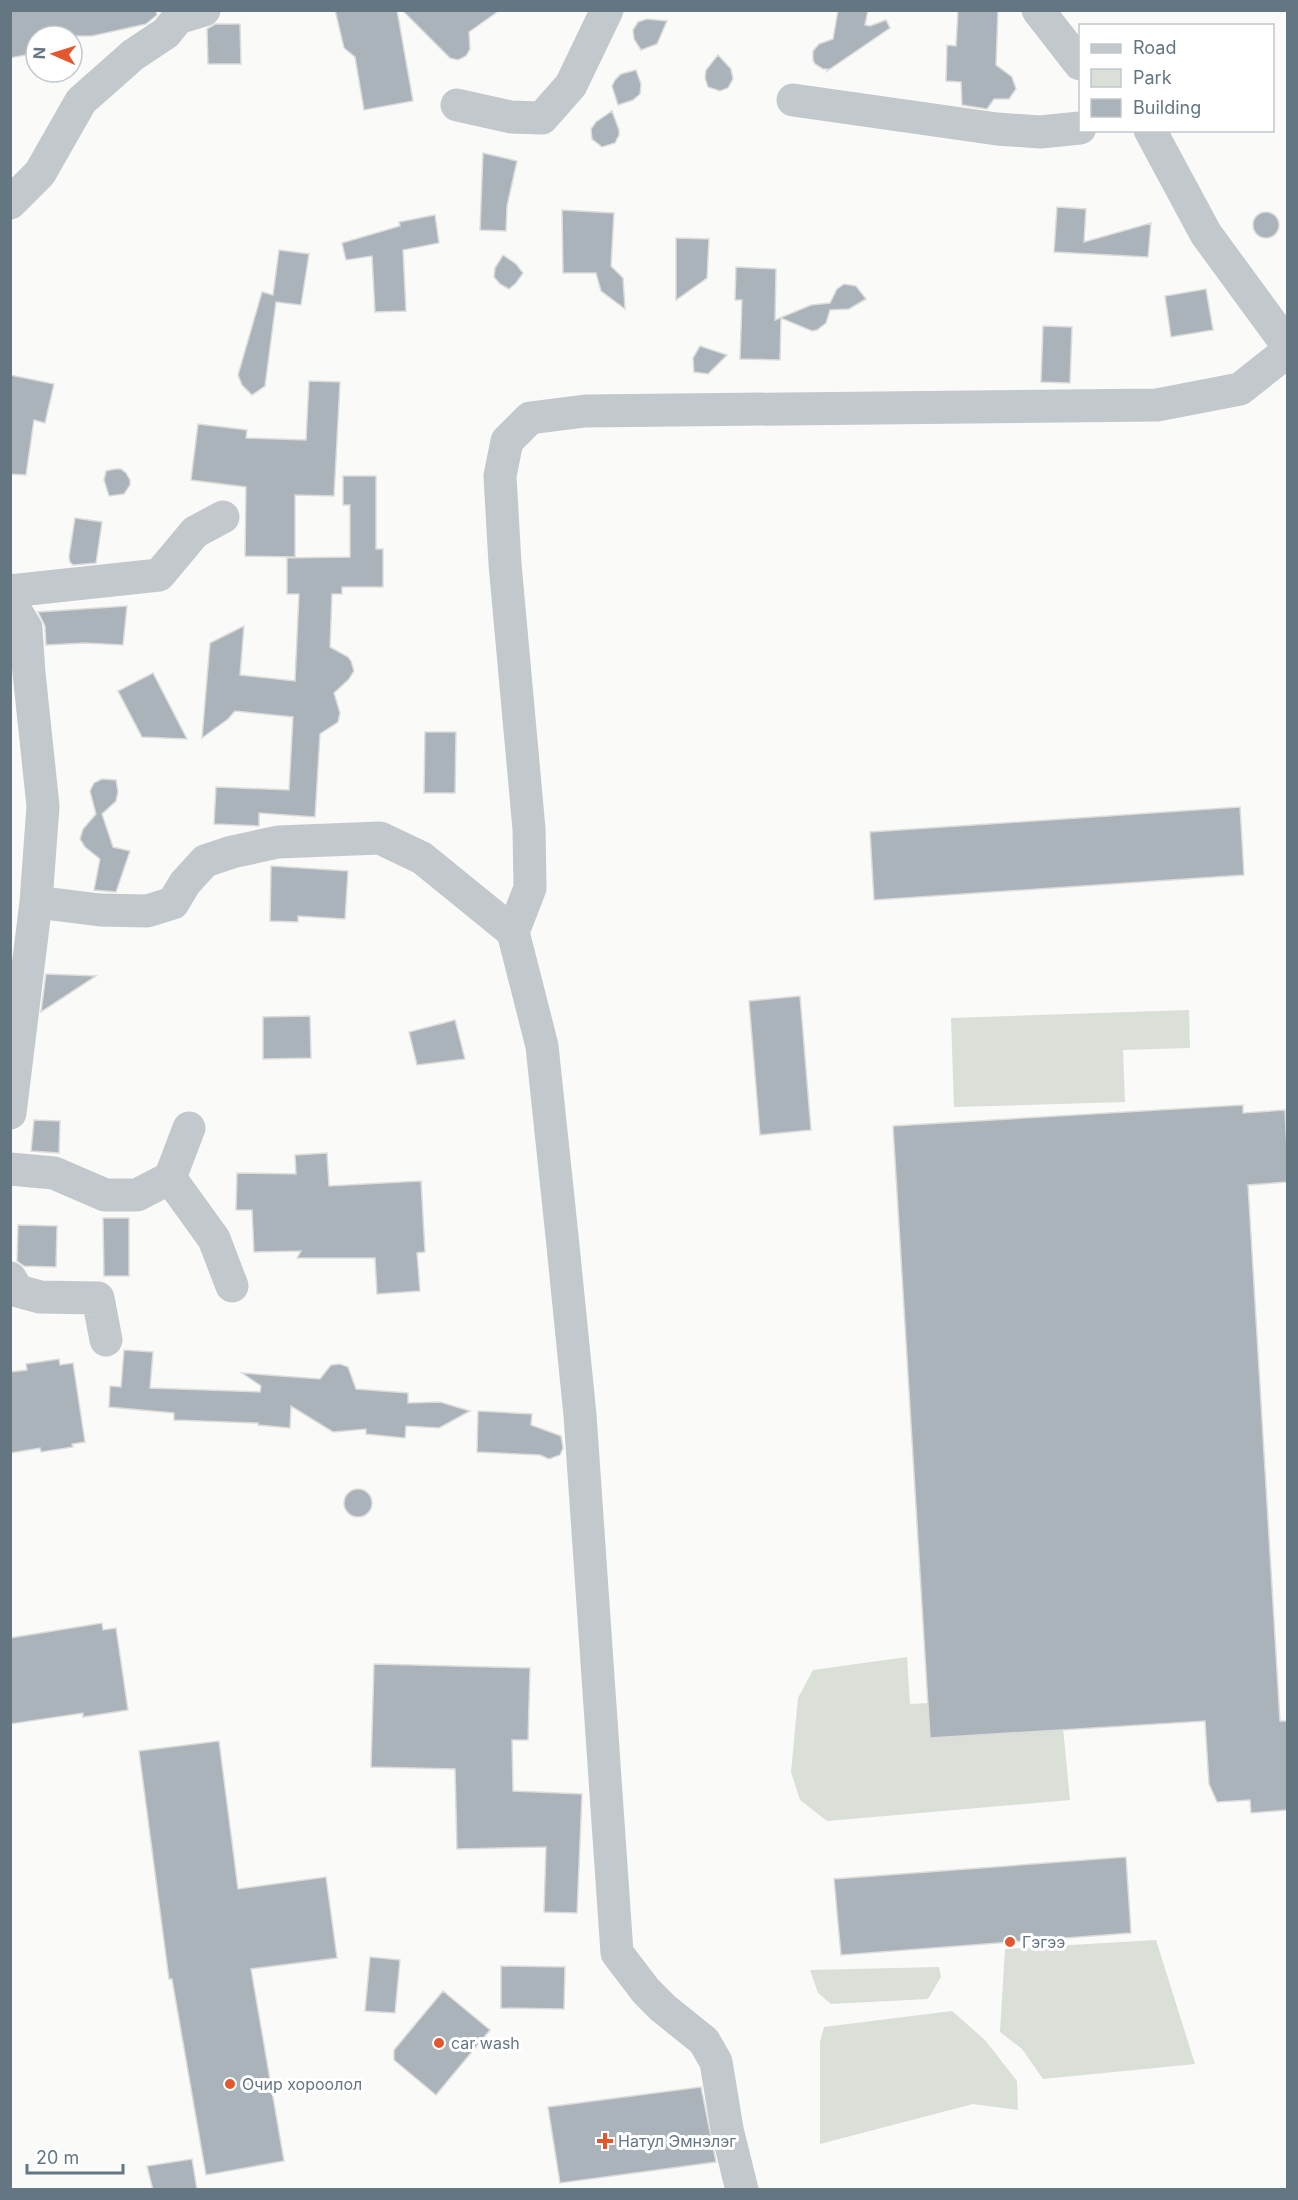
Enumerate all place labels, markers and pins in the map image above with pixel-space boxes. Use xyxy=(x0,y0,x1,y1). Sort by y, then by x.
place label: Гэгээ xyxy=(1022,1932,1065,1952)
marker: Гэгээ xyxy=(1003,1935,1017,1949)
place label: car wash xyxy=(451,2033,520,2053)
marker: car wash xyxy=(432,2036,446,2050)
place label: Очир хороолол xyxy=(242,2074,362,2094)
marker: Очир хороолол xyxy=(223,2077,237,2091)
place label: Натул Эмнэлэг xyxy=(618,2131,736,2151)
marker: Натул Эмнэлэг xyxy=(596,2132,614,2150)

